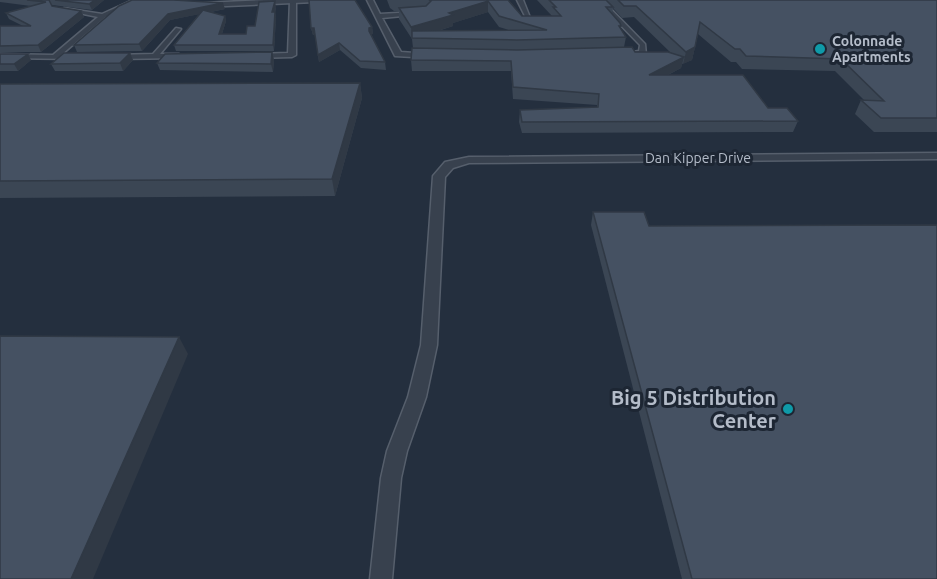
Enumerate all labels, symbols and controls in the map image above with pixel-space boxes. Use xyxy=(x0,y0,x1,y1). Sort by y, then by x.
place label: Colonnade Apartments xyxy=(832,33,911,65)
marker: Colonnade Apartments xyxy=(813,42,827,56)
street label: Dan Kipper Drive xyxy=(645,150,751,166)
place label: Big 5 Distribution Center xyxy=(611,386,777,432)
marker: Big 5 Distribution Center xyxy=(781,402,795,416)

